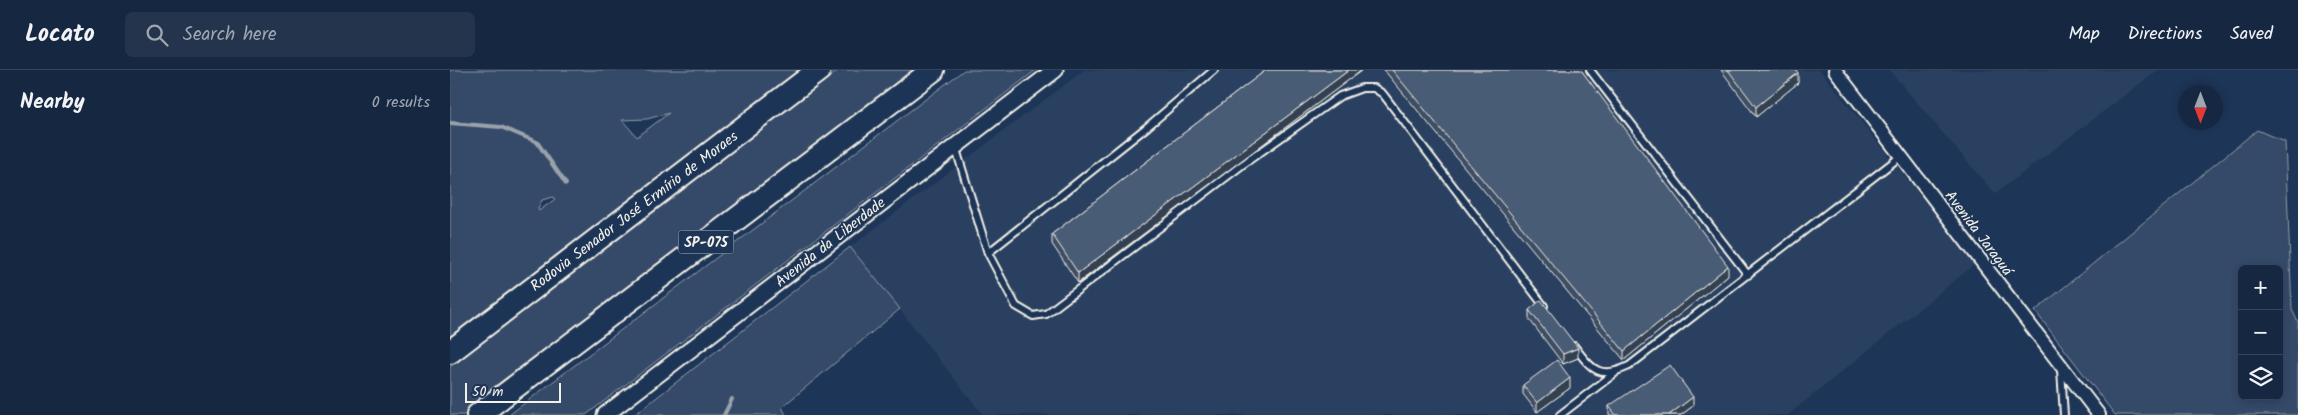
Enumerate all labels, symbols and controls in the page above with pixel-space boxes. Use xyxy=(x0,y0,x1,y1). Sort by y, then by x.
search box xyxy=(125,12,475,57)
text: Locato xyxy=(25,15,95,54)
text: Search here xyxy=(183,20,276,50)
text: Map xyxy=(2068,20,2100,49)
text: Directions xyxy=(2128,20,2202,49)
text: Saved xyxy=(2230,20,2273,49)
icon: search xyxy=(143,21,171,49)
north arrow xyxy=(2178,85,2223,130)
text: Nearby xyxy=(20,86,85,119)
text: 0 results xyxy=(372,90,430,115)
street label: Rodovia Senador José Ermírio de Moraes xyxy=(525,125,744,298)
street label: Avenida Jaraguá xyxy=(1938,186,2020,283)
street label: Avenida da Liberdade xyxy=(770,192,891,294)
road number: SP-075 xyxy=(678,230,734,253)
map controls xyxy=(2238,265,2283,400)
button: + xyxy=(2238,265,2283,310)
button: − xyxy=(2238,310,2283,355)
button: layers xyxy=(2238,355,2283,400)
scale bar xyxy=(465,380,561,403)
text: 50 m xyxy=(472,381,503,403)

